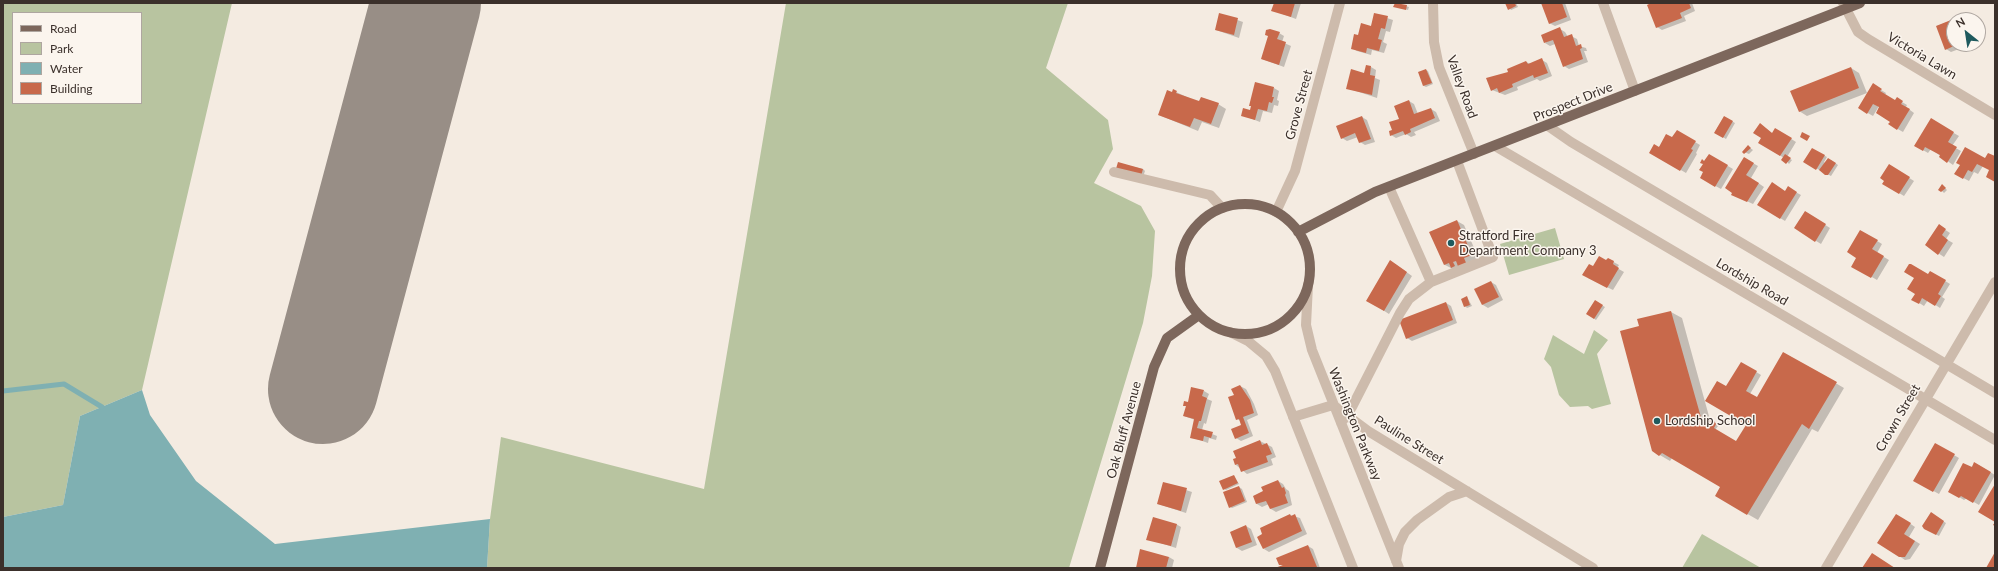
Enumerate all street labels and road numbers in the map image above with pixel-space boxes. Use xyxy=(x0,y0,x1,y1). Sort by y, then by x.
street label: Victoria Lawn xyxy=(1884,29,1960,83)
street label: Valley Road xyxy=(1443,53,1481,121)
street label: Grove Street xyxy=(1282,68,1316,142)
street label: Prospect Drive xyxy=(1531,79,1615,125)
street label: Lordship Road xyxy=(1713,255,1791,309)
street label: Washington Parkway xyxy=(1325,365,1385,483)
street label: Oak Bluff Avenue xyxy=(1103,380,1145,480)
street label: Crown Street xyxy=(1872,381,1924,455)
street label: Pauline Street xyxy=(1371,412,1447,468)

